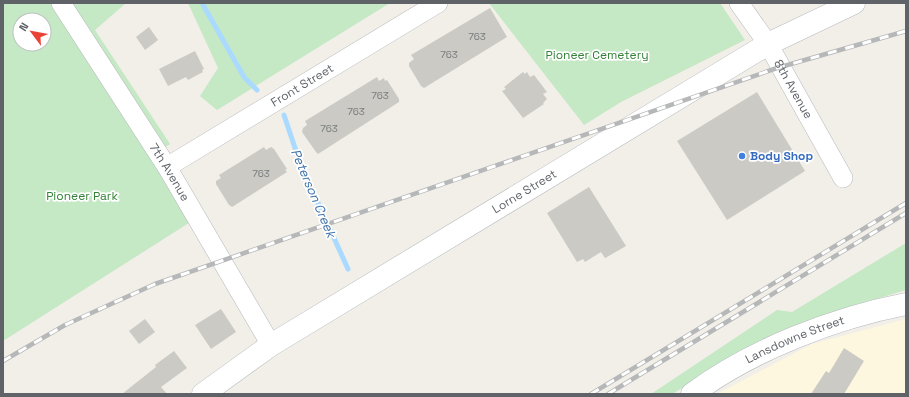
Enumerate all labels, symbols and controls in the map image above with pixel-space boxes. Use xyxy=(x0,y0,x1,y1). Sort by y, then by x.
north arrow xyxy=(12,12,52,52)
text: N xyxy=(16,20,31,34)
house number: 763 xyxy=(468,30,486,43)
park label: Pioneer Cemetery xyxy=(545,47,649,63)
house number: 763 xyxy=(440,48,458,61)
street label: 8th Avenue xyxy=(770,57,816,122)
street label: Front Street xyxy=(268,60,337,110)
house number: 763 xyxy=(371,89,389,102)
house number: 763 xyxy=(347,105,365,118)
house number: 763 xyxy=(320,122,338,135)
street label: 7th Avenue xyxy=(146,140,193,204)
water label: Peterson Creek xyxy=(287,146,341,242)
place label: Body Shop xyxy=(750,148,813,164)
marker: Body Shop xyxy=(737,151,747,161)
street label: Lorne Street xyxy=(489,166,560,217)
house number: 763 xyxy=(252,167,270,180)
park label: Pioneer Park xyxy=(46,188,118,204)
street label: Lansdowne Street xyxy=(742,312,847,367)

